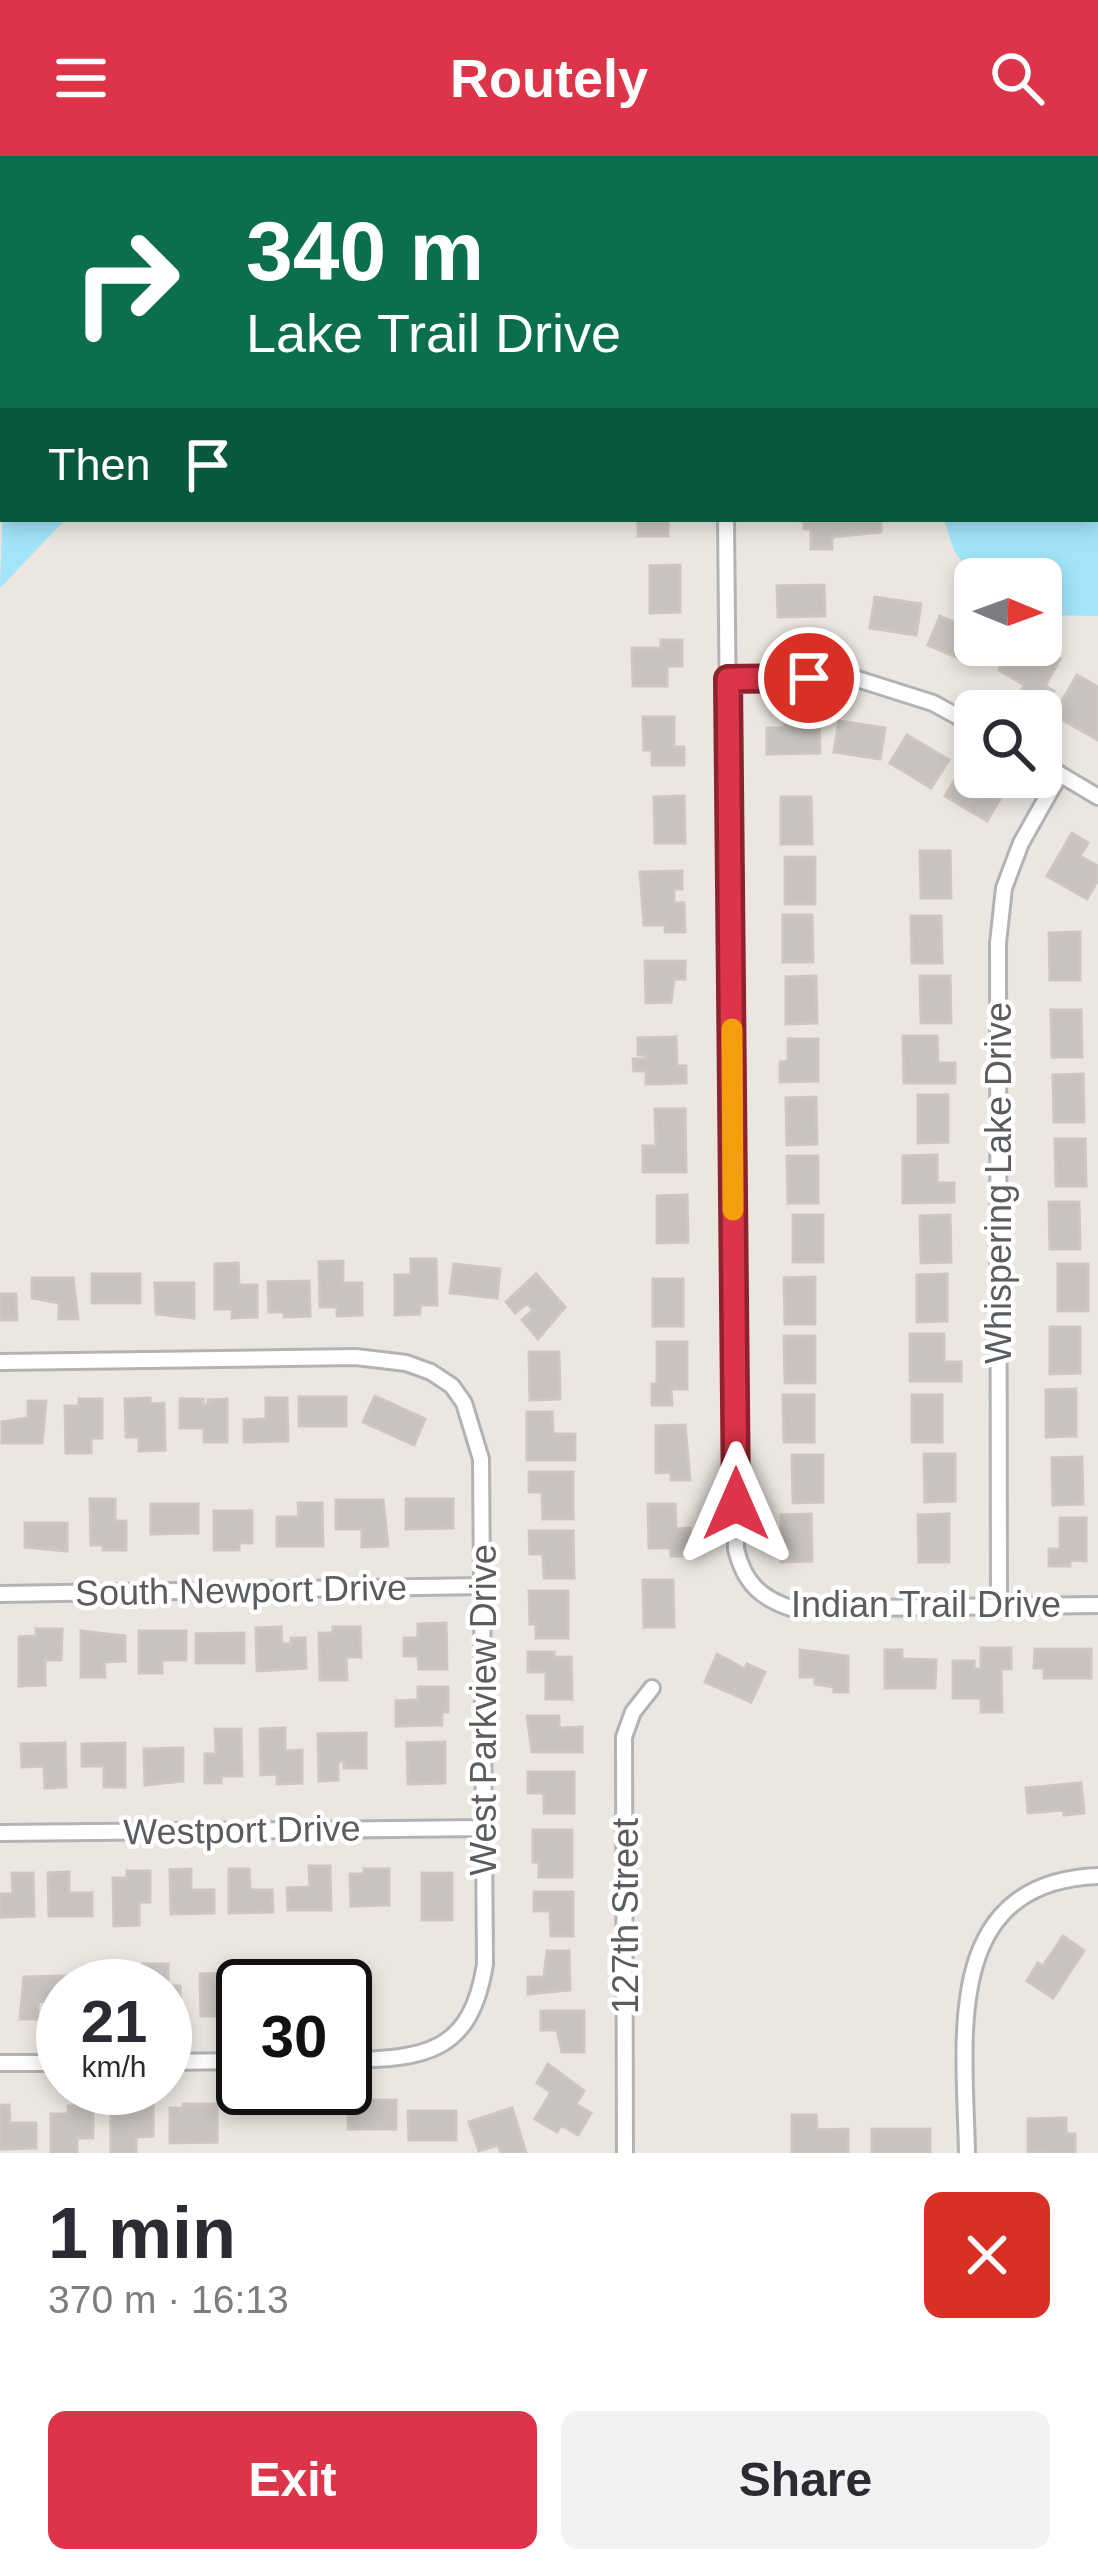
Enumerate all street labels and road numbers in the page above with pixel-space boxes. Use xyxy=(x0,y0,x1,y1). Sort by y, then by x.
street label: Whispering Lake Drive xyxy=(978,1002,1019,1364)
street label: West Parkview Drive xyxy=(463,1544,504,1876)
street label: South Newport Drive xyxy=(75,1567,407,1613)
street label: Indian Trail Drive xyxy=(791,1584,1061,1625)
street label: Westport Drive xyxy=(123,1807,361,1853)
street label: 127th Street xyxy=(605,1818,646,2014)

